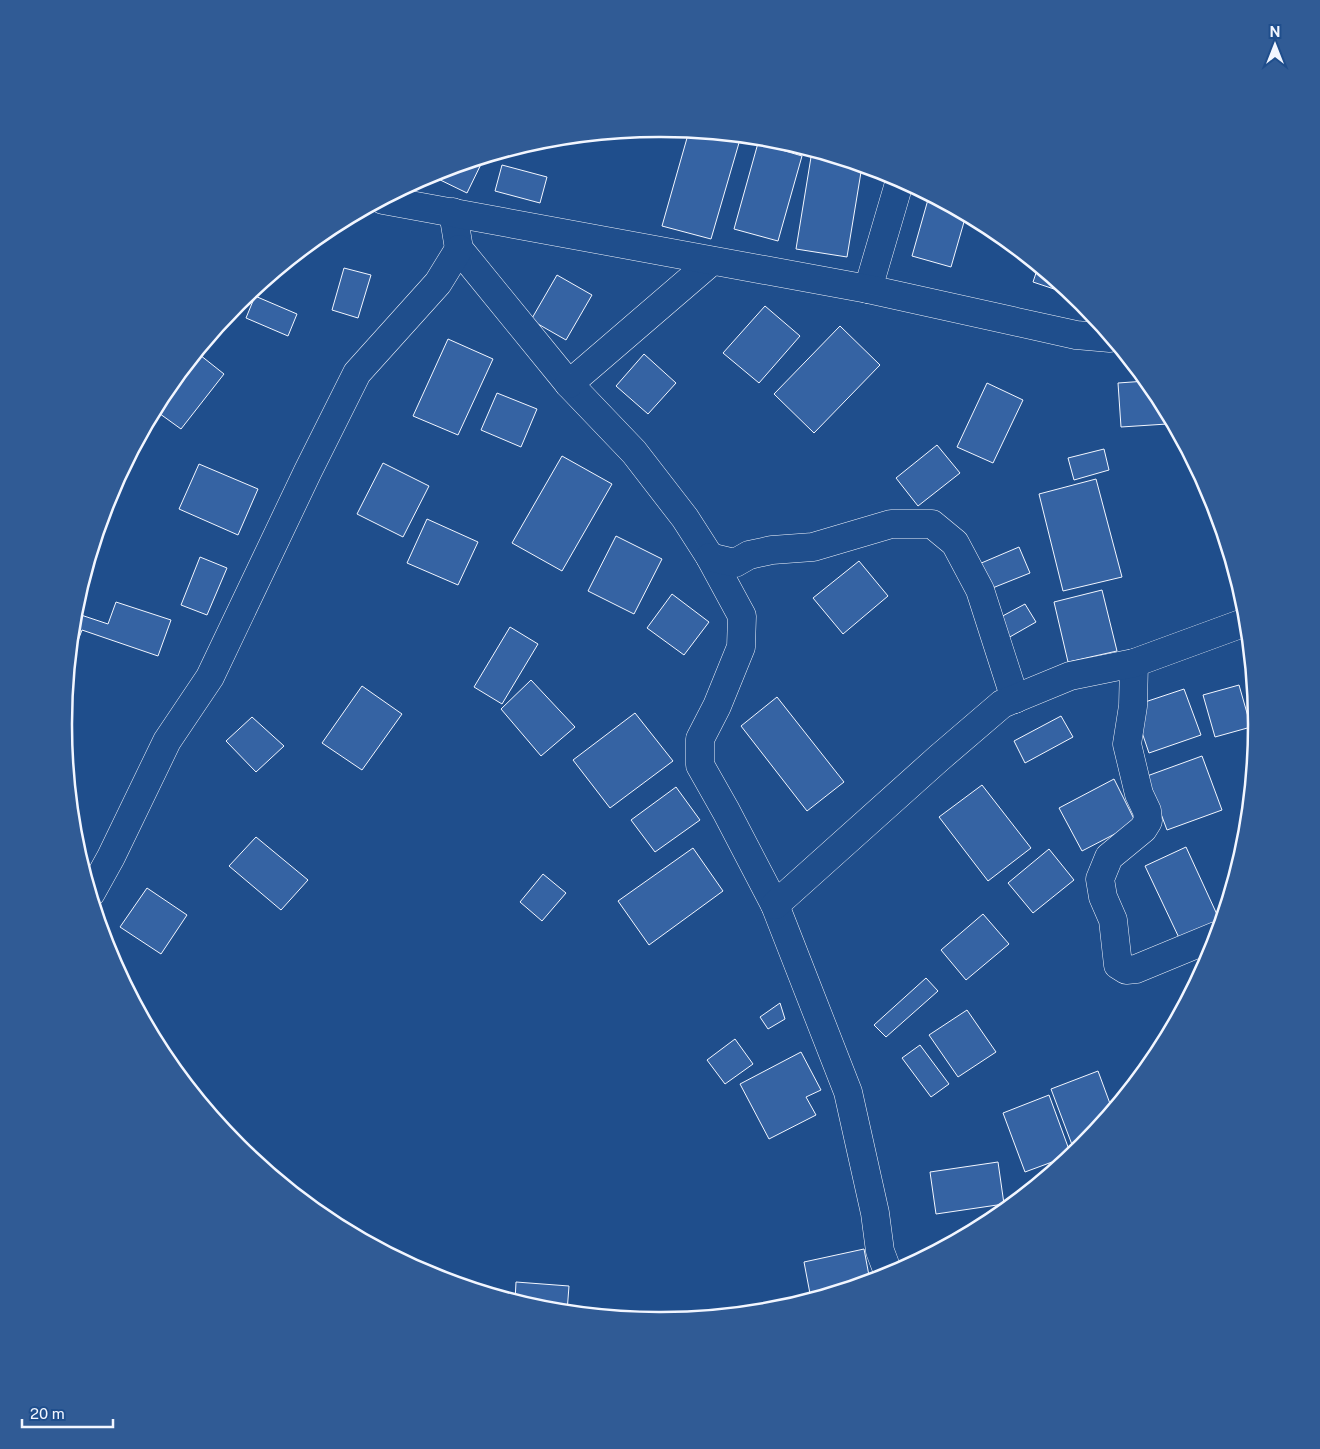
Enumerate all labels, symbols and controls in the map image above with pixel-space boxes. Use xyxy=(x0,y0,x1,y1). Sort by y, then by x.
north arrow xyxy=(1250,20,1300,70)
text: N xyxy=(1270,24,1280,40)
scale bar xyxy=(22,1396,114,1428)
text: 20 m xyxy=(30,1405,65,1422)

